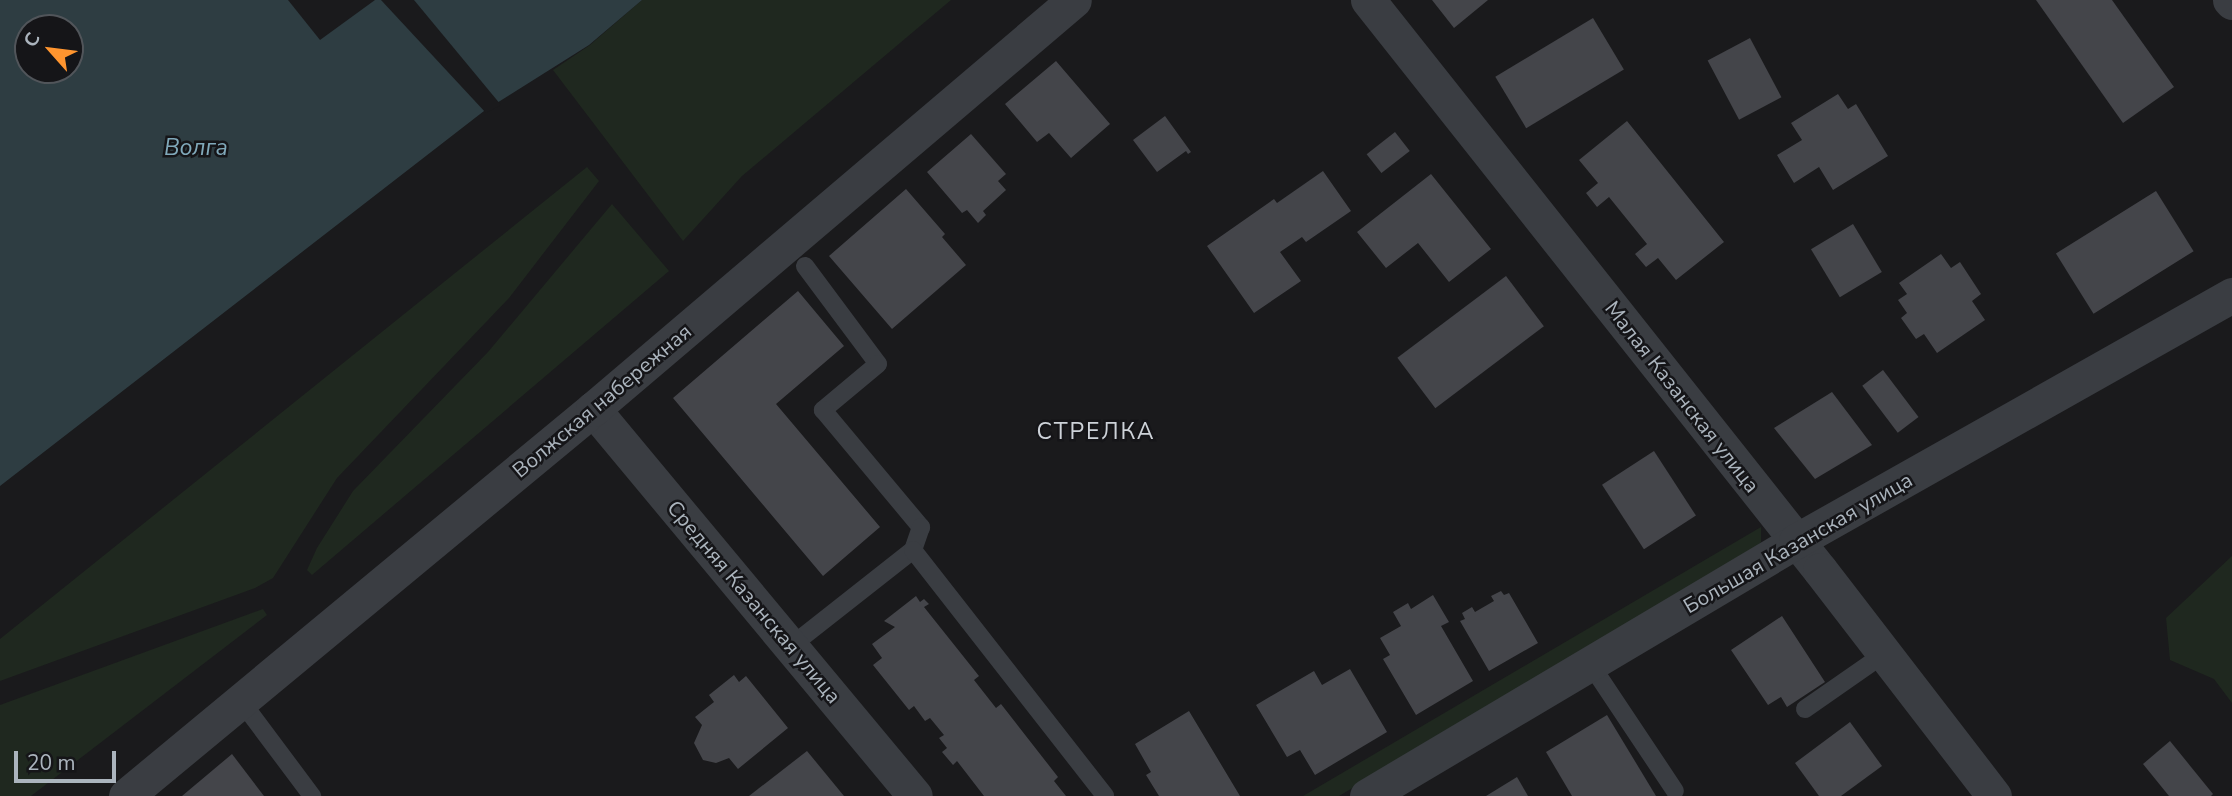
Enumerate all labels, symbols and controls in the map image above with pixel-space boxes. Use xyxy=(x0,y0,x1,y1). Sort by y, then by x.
north arrow xyxy=(14,14,84,84)
text: С xyxy=(18,28,47,52)
water label: Волга xyxy=(164,134,228,162)
street label: Малая Казанская улица xyxy=(1599,296,1765,498)
street label: Волжская набережная xyxy=(507,319,697,483)
district label: СТРЕЛКА xyxy=(1037,418,1155,446)
street label: Большая Казанская улица xyxy=(1679,467,1917,619)
street label: Средняя Казанская улица xyxy=(662,495,846,709)
scale bar xyxy=(18,736,119,780)
text: 20 m xyxy=(27,749,76,777)

